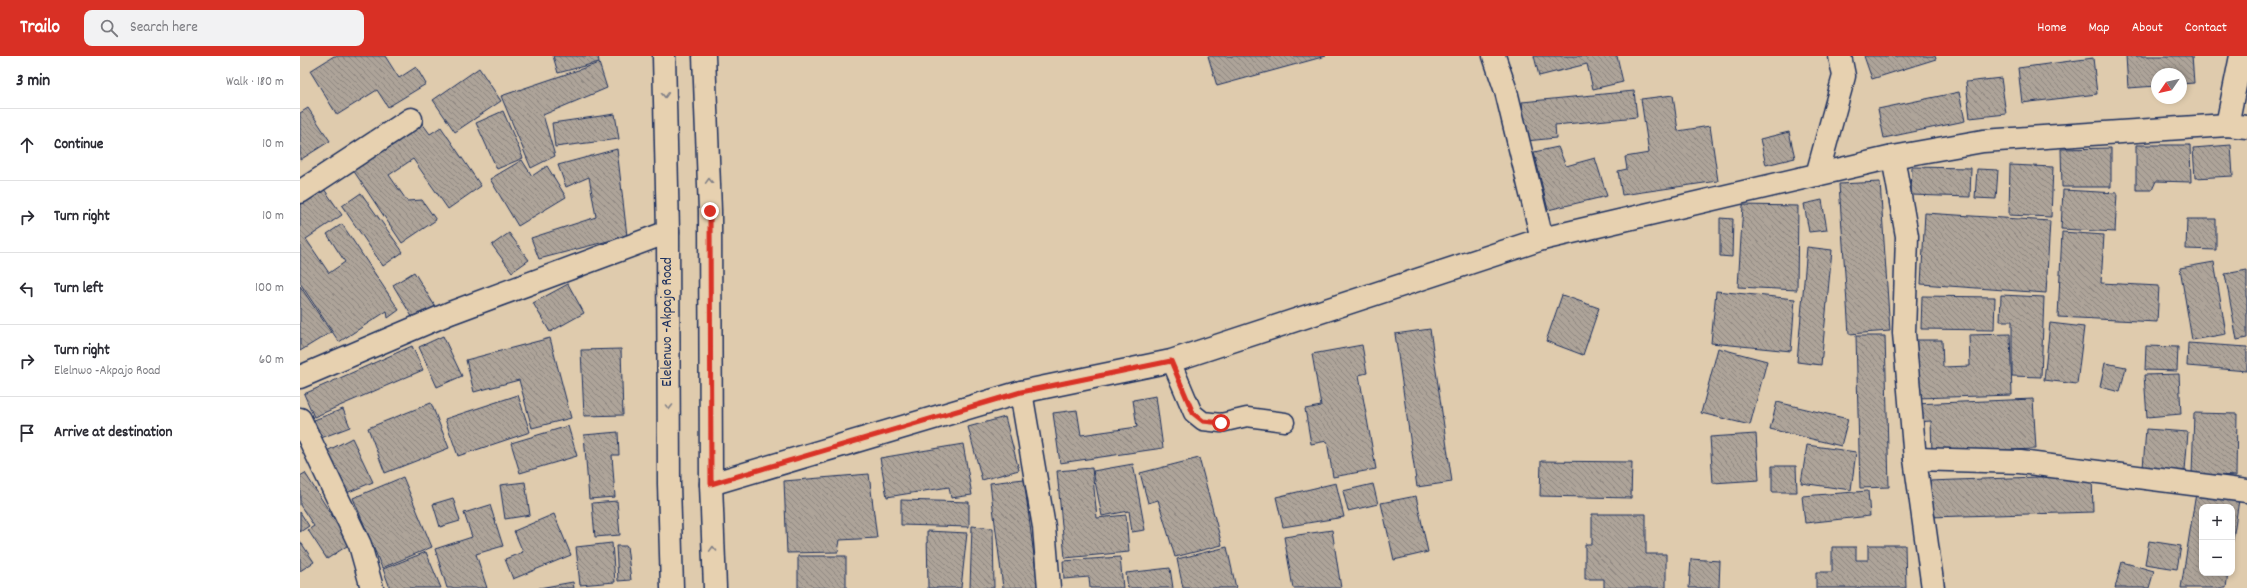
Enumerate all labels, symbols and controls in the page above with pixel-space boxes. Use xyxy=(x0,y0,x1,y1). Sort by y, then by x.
search box xyxy=(84,10,364,46)
text: Trailo xyxy=(20,15,60,42)
icon: search xyxy=(98,17,120,39)
text: Search here xyxy=(130,17,198,39)
text: Home xyxy=(2037,18,2066,38)
text: Map xyxy=(2088,18,2110,38)
text: About xyxy=(2132,18,2163,38)
text: Contact xyxy=(2185,18,2227,38)
north arrow xyxy=(2151,68,2187,104)
text: 3 min xyxy=(16,70,50,94)
text: Walk · 180 m xyxy=(226,73,284,92)
one-way arrow xyxy=(660,92,669,98)
icon: ahead xyxy=(16,134,38,156)
text: Continue xyxy=(54,134,103,156)
text: 10 m xyxy=(262,135,284,154)
one-way arrow xyxy=(704,178,713,184)
route end xyxy=(701,202,719,220)
icon: right xyxy=(16,206,38,228)
text: Turn right xyxy=(54,206,110,228)
text: 10 m xyxy=(262,207,284,226)
street label: Elelenwo -Akpajo Road xyxy=(657,257,679,387)
icon: left xyxy=(16,278,38,300)
text: Turn left xyxy=(54,278,103,300)
text: 100 m xyxy=(255,279,284,298)
text: Turn right xyxy=(54,340,110,362)
icon: right xyxy=(16,350,38,372)
text: 60 m xyxy=(259,351,284,370)
text: Elelnwo -Akpajo Road xyxy=(54,362,160,381)
one-way arrow xyxy=(665,404,673,410)
route start xyxy=(1212,414,1230,432)
icon: arrive xyxy=(16,422,38,444)
text: Arrive at destination xyxy=(54,422,172,444)
map controls xyxy=(2199,504,2235,576)
button: + xyxy=(2199,504,2235,540)
button: − xyxy=(2199,540,2235,576)
one-way arrow xyxy=(709,546,717,552)

